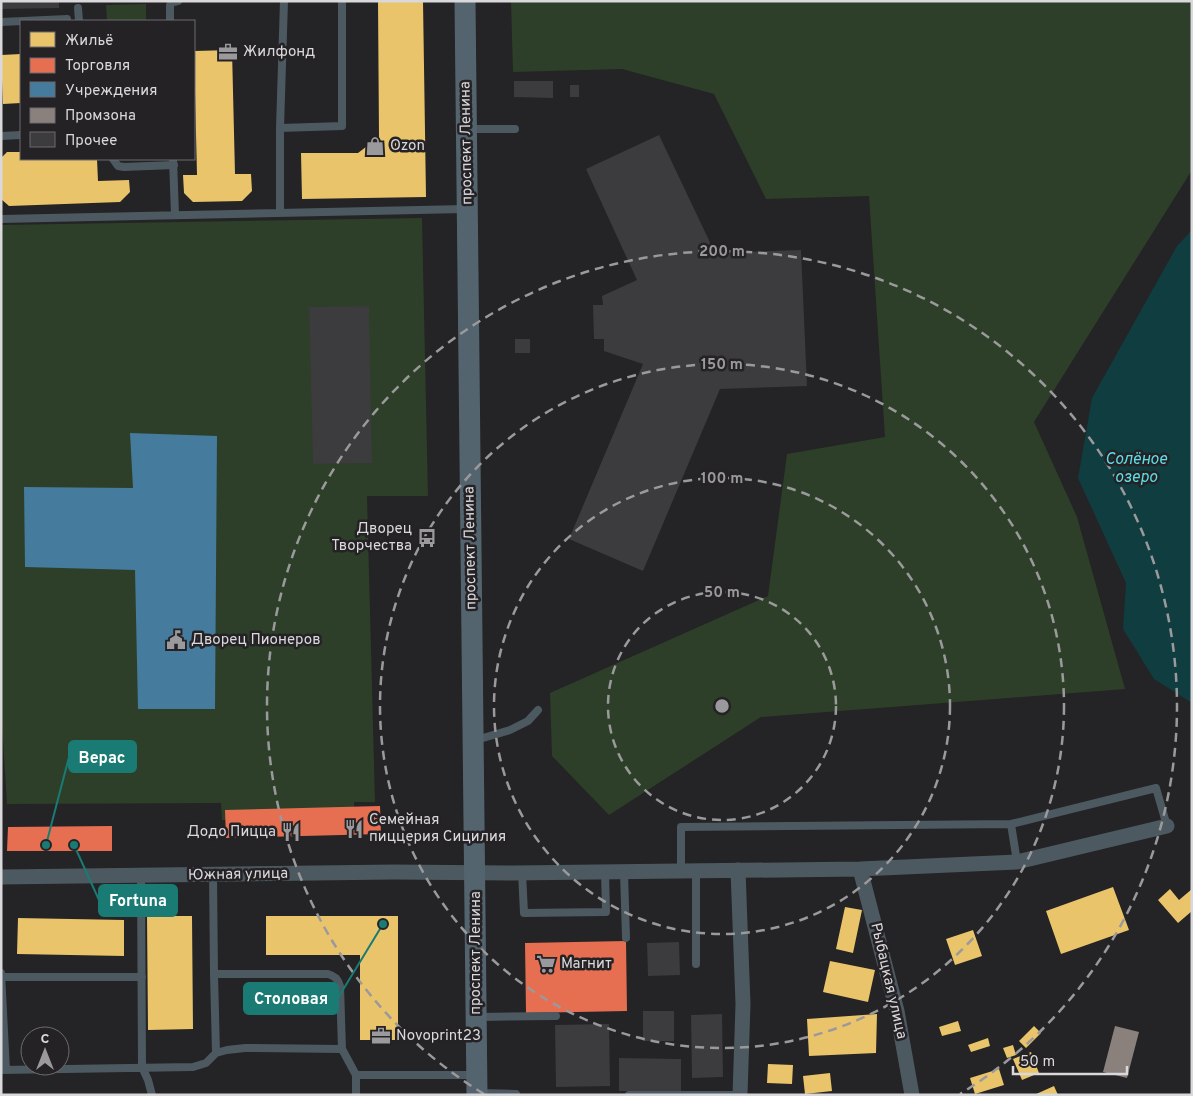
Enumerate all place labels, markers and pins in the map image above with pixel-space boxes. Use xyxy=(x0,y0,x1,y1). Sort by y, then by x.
office icon: Жилфонд xyxy=(217,41,239,63)
place label: Жилфонд xyxy=(243,43,315,62)
shop icon: Ozon xyxy=(364,135,386,157)
place label: Ozon xyxy=(390,137,425,156)
place label: Дворец Творчества xyxy=(331,520,412,556)
bus stop icon: Дворец Творчества xyxy=(416,527,438,549)
public building icon: Дворец Пионеров xyxy=(165,629,187,651)
place label: Дворец Пионеров xyxy=(191,631,321,650)
centre of rings xyxy=(713,697,731,715)
callout: Верас xyxy=(69,741,136,772)
place label: Семейная пиццерия Сицилия xyxy=(369,811,506,847)
restaurant icon: Семейная пиццерия Сицилия xyxy=(343,818,365,840)
restaurant icon: Додо Пицца xyxy=(280,821,302,843)
place label: Додо Пицца xyxy=(187,823,276,842)
callout: Fortuna xyxy=(99,885,177,916)
supermarket icon: Магнит xyxy=(535,953,557,975)
place label: Магнит xyxy=(561,955,612,974)
callout: Столовая xyxy=(244,983,338,1014)
office icon: Novoprint23 xyxy=(370,1025,392,1047)
place label: Novoprint23 xyxy=(396,1027,481,1046)

